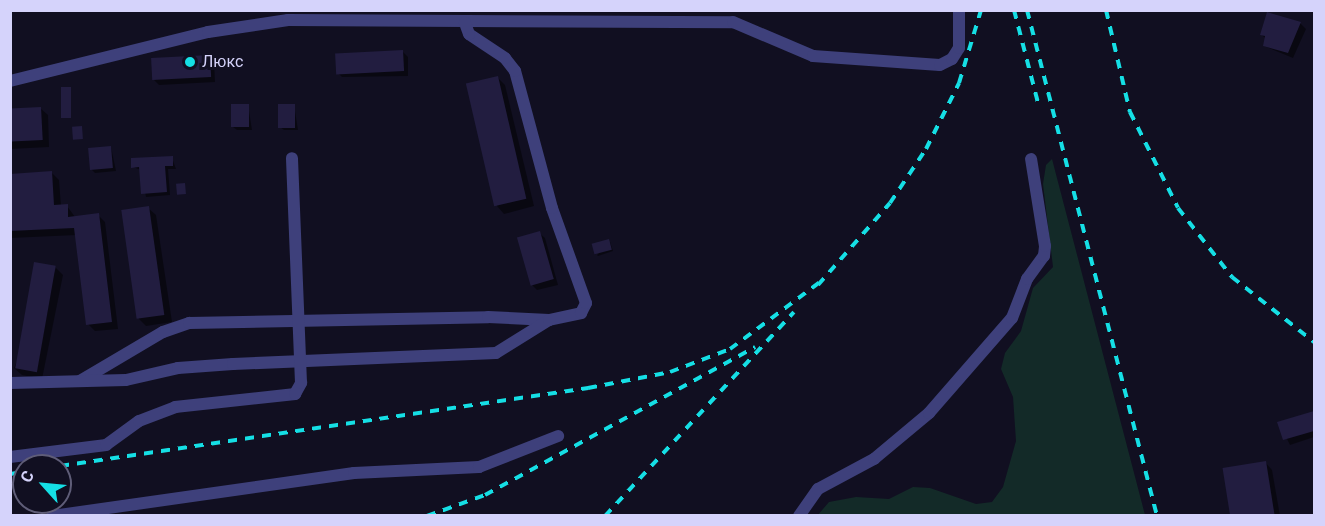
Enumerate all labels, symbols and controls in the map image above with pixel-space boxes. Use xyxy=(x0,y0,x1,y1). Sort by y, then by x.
place label: Люкс xyxy=(202,52,243,72)
marker: Люкс xyxy=(183,55,197,69)
north arrow xyxy=(12,454,72,514)
text: С xyxy=(16,468,38,485)

